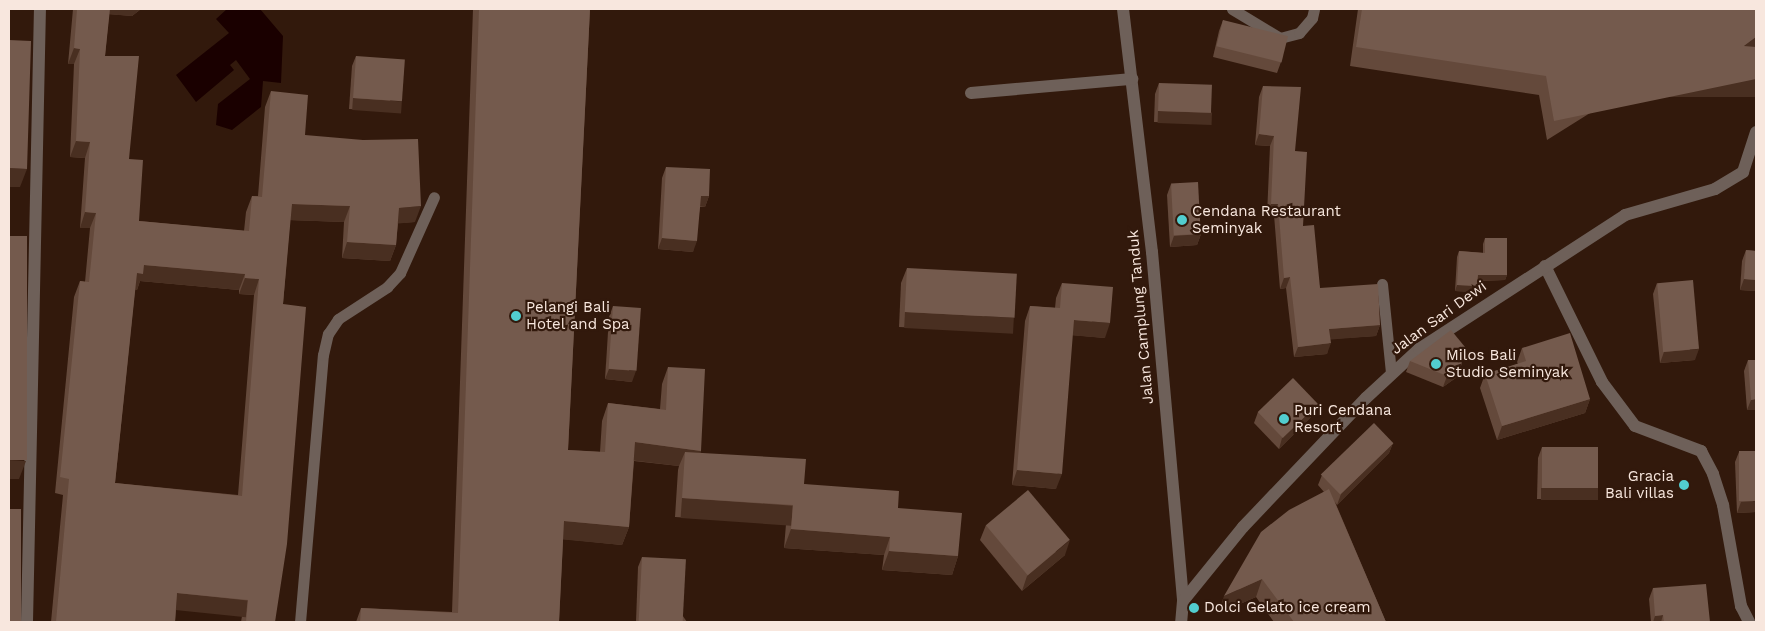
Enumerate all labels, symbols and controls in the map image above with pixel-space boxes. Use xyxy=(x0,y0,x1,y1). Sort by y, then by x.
place label: Cendana Restaurant Seminyak xyxy=(1192,202,1341,237)
marker: Cendana Restaurant Seminyak xyxy=(1176,214,1188,226)
street label: Jalan Camplung Tanduk xyxy=(1124,229,1158,405)
street label: Jalan Sari Dewi xyxy=(1388,277,1490,359)
place label: Pelangi Bali Hotel and Spa xyxy=(526,298,630,333)
marker: Pelangi Bali Hotel and Spa xyxy=(510,310,522,322)
place label: Milos Bali Studio Seminyak xyxy=(1446,346,1569,381)
marker: Milos Bali Studio Seminyak xyxy=(1430,358,1442,370)
place label: Puri Cendana Resort xyxy=(1294,401,1392,436)
marker: Puri Cendana Resort xyxy=(1278,413,1290,425)
place label: Gracia Bali villas xyxy=(1605,467,1674,502)
marker: Gracia Bali villas xyxy=(1678,479,1690,491)
place label: Dolci Gelato ice cream xyxy=(1204,599,1370,617)
marker: Dolci Gelato ice cream xyxy=(1188,602,1200,614)

